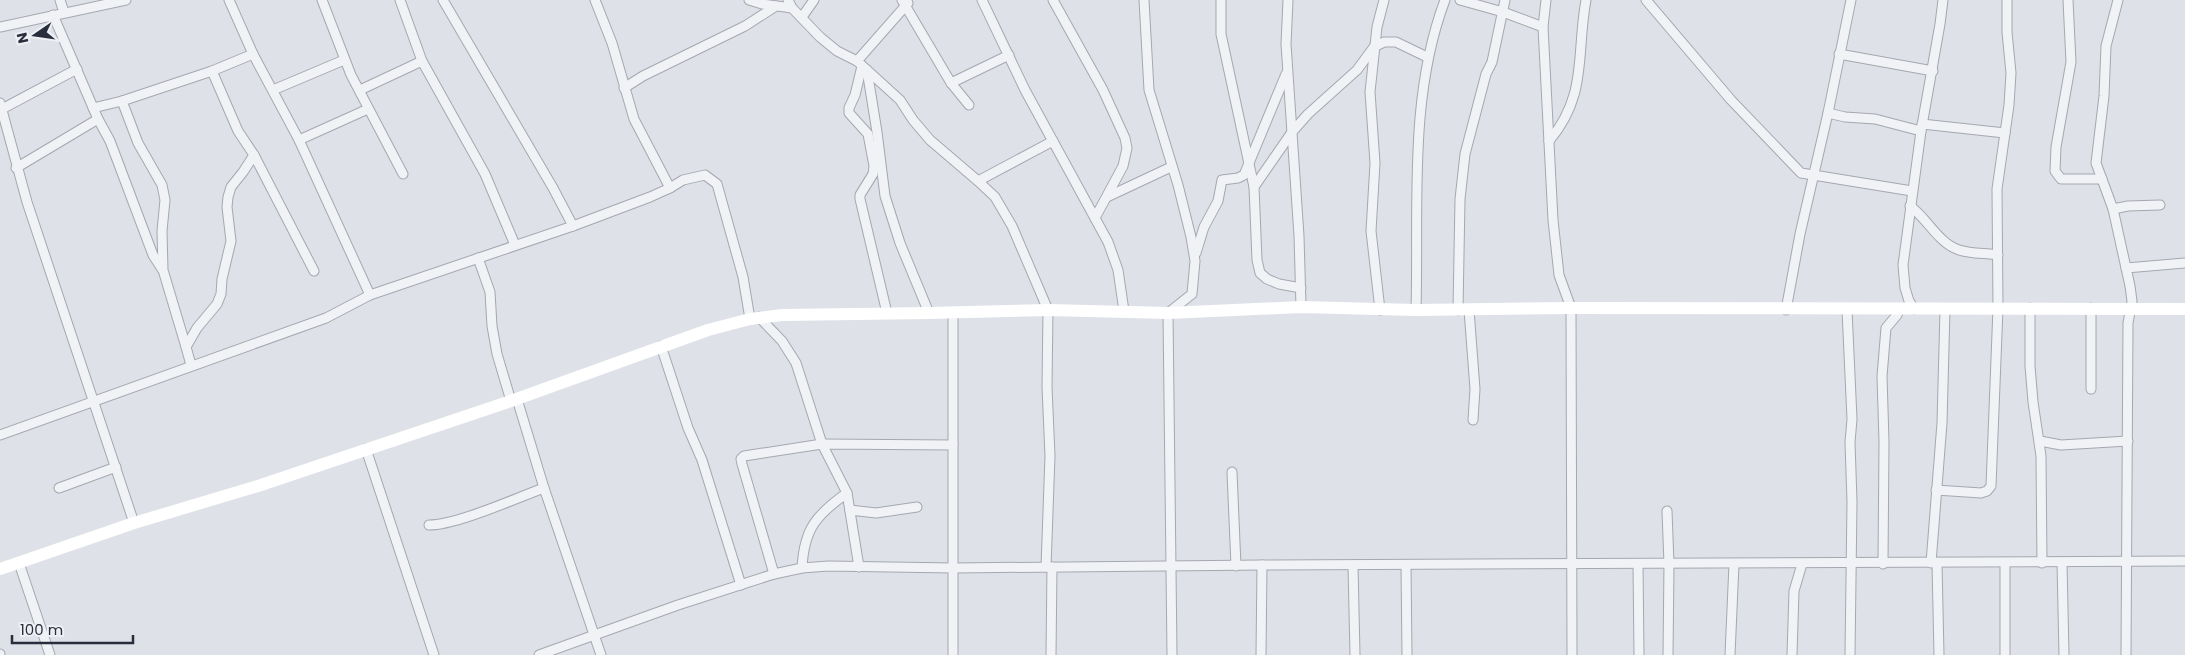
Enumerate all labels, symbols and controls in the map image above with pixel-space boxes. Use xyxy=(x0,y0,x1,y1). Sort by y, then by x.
north arrow xyxy=(10,10,60,60)
text: N xyxy=(11,31,33,45)
scale bar xyxy=(12,612,134,644)
text: 100 m xyxy=(20,619,63,640)

